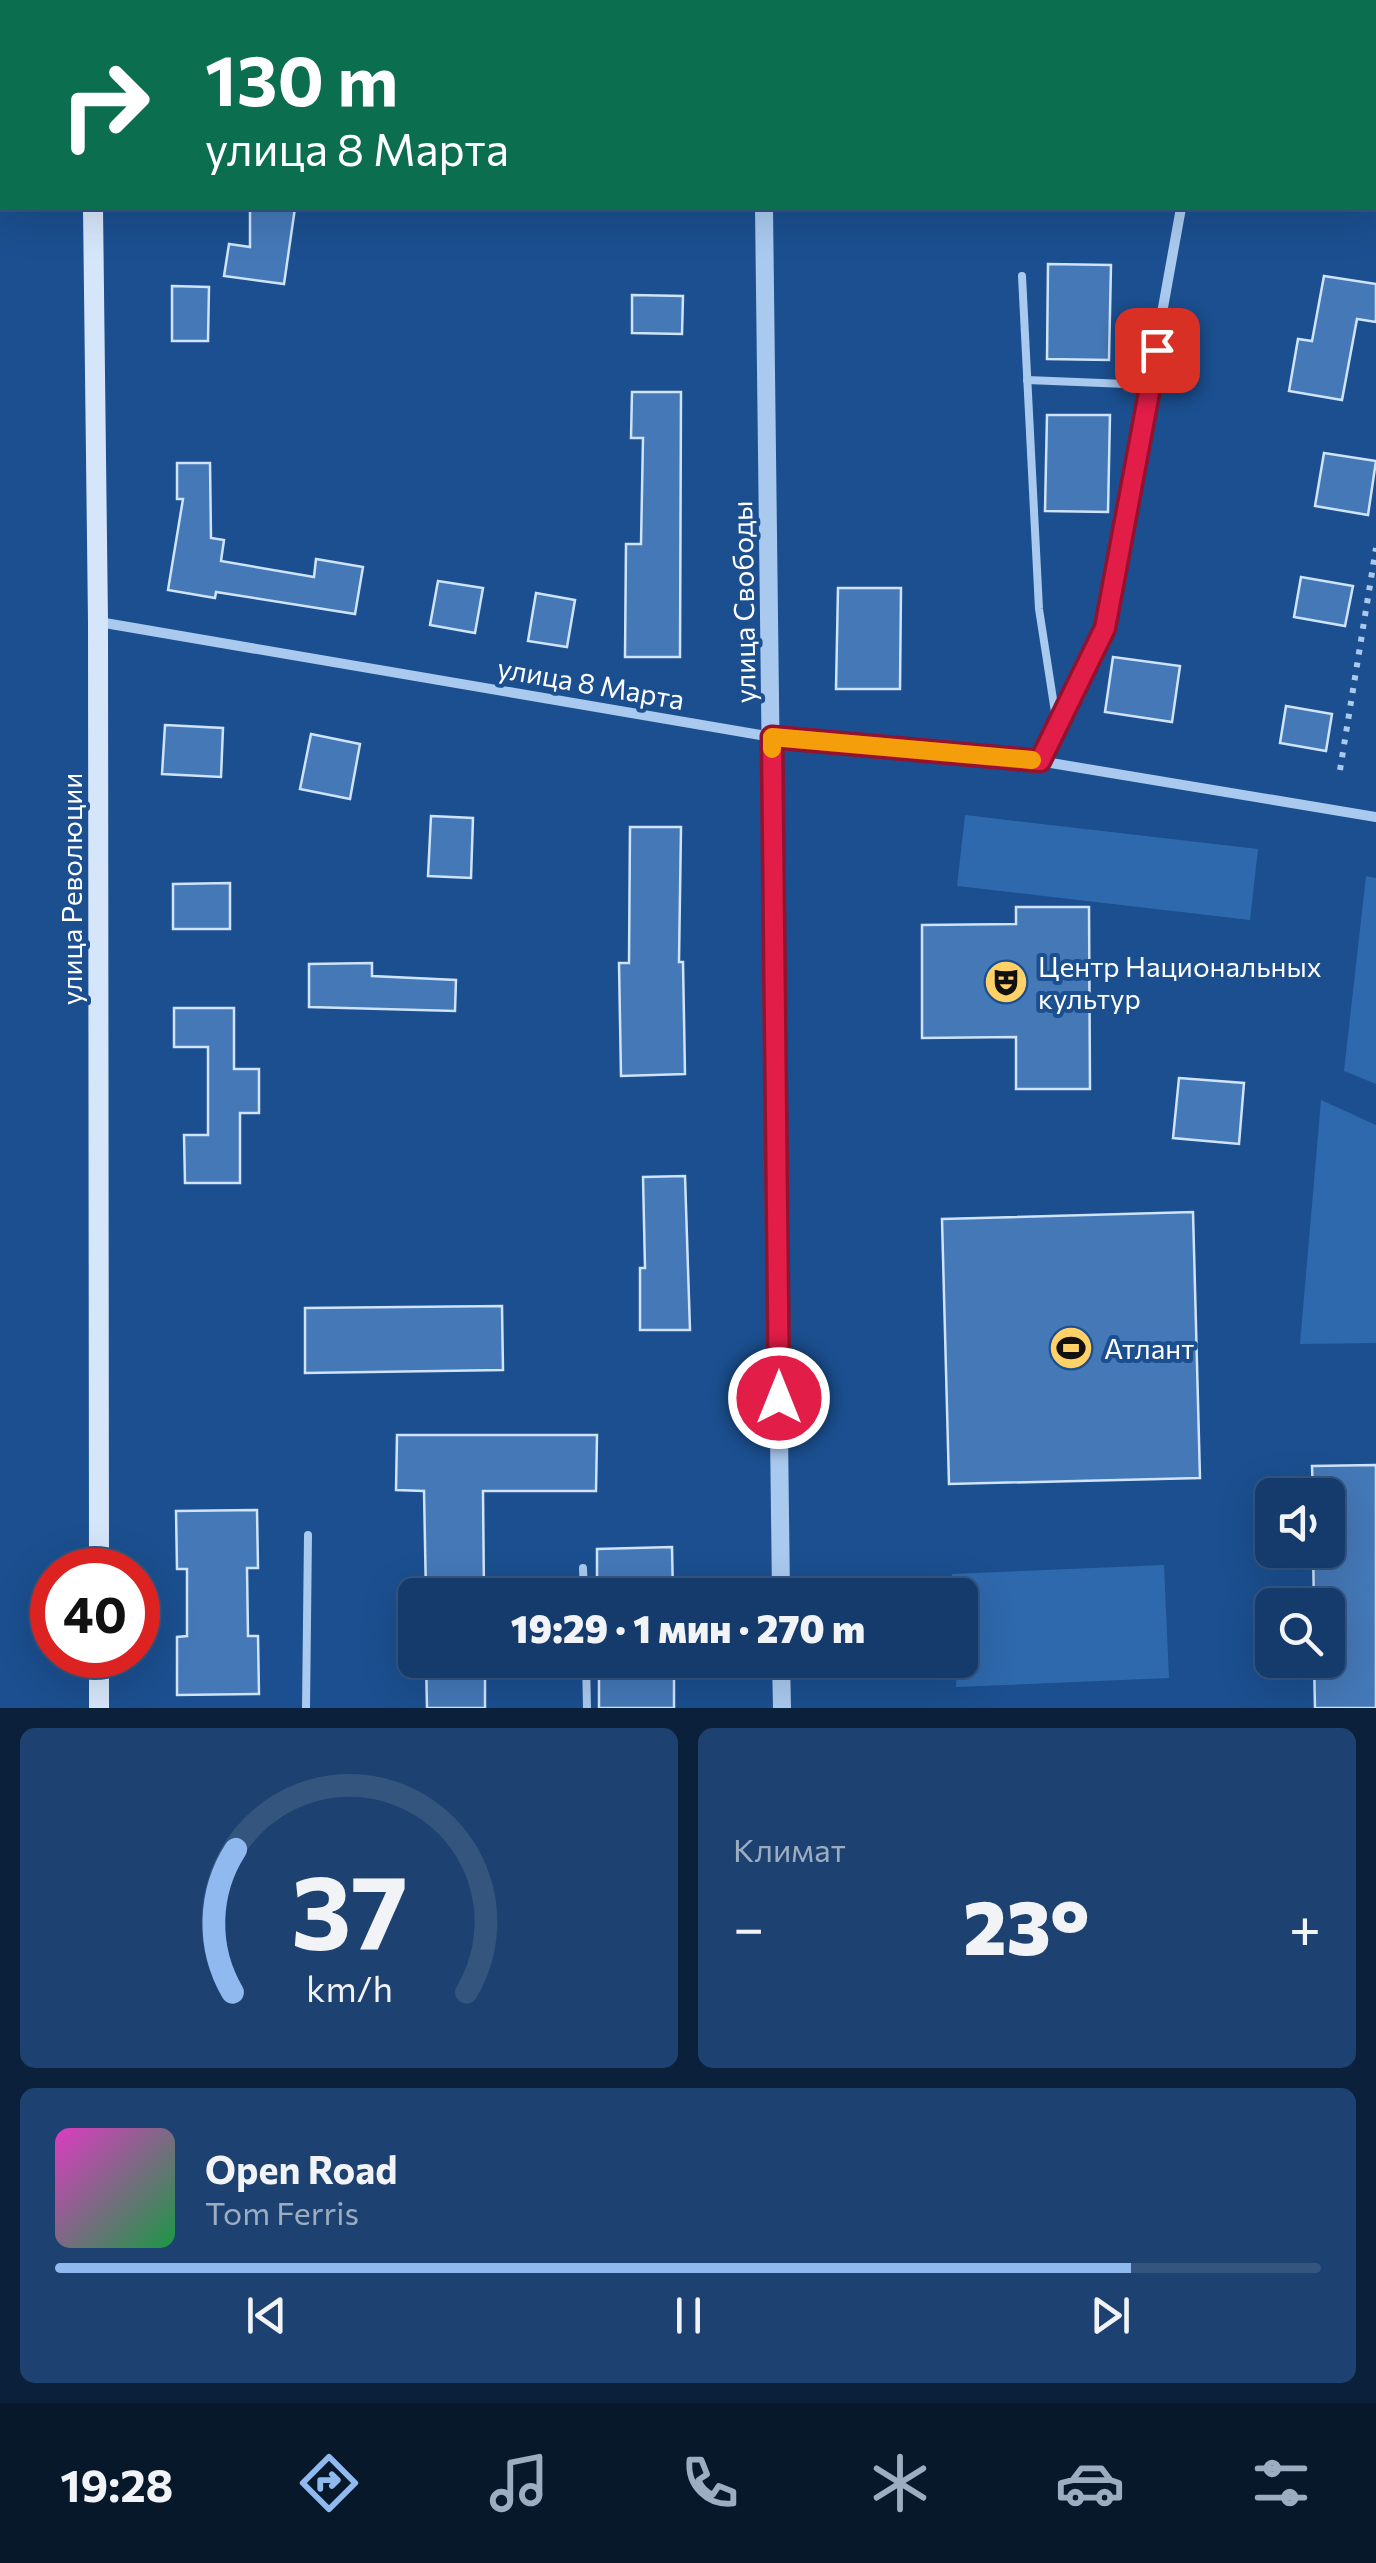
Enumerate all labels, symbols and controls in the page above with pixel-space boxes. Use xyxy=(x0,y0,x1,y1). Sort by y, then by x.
text: 130 m xyxy=(205,35,398,120)
icon: right xyxy=(40,40,170,170)
text: улица 8 Марта xyxy=(205,120,509,175)
pin xyxy=(1115,308,1200,393)
icon: arrive xyxy=(1130,323,1185,378)
street label: улица Свободы xyxy=(724,500,762,704)
street label: улица 8 Марта xyxy=(495,650,687,716)
street label: улица Революции xyxy=(54,773,88,1005)
place label: Центр Национальных культур xyxy=(1038,949,1322,1015)
theatre icon: Центр Национальных культур xyxy=(983,959,1029,1005)
sports icon: Атлант xyxy=(1048,1325,1094,1371)
place label: Атлант xyxy=(1104,1331,1194,1365)
position arrow xyxy=(727,1346,831,1450)
map controls xyxy=(1255,1478,1345,1678)
button: sound xyxy=(1255,1478,1345,1568)
speed limit sign: 40 xyxy=(30,1548,160,1678)
button: search xyxy=(1255,1588,1345,1678)
text: 19:29 · 1 мин · 270 m xyxy=(511,1604,865,1651)
text: Климат xyxy=(733,1829,846,1869)
text: 37 xyxy=(291,1844,407,1971)
text: 23° xyxy=(963,1879,1090,1970)
text: − xyxy=(733,1892,764,1959)
text: + xyxy=(1289,1892,1321,1959)
text: km/h xyxy=(306,1966,392,2009)
text: Open Road xyxy=(205,2145,398,2192)
text: Tom Ferris xyxy=(205,2192,359,2232)
icon: previous xyxy=(239,2288,294,2343)
icon: pause xyxy=(661,2288,716,2343)
icon: next xyxy=(1083,2288,1138,2343)
icon: directions xyxy=(294,2448,364,2518)
icon: music xyxy=(484,2448,554,2518)
icon: phone xyxy=(675,2448,745,2518)
icon: climate xyxy=(865,2448,935,2518)
icon: car xyxy=(1055,2448,1125,2518)
icon: filters xyxy=(1246,2448,1316,2518)
text: 19:28 xyxy=(60,2456,173,2511)

